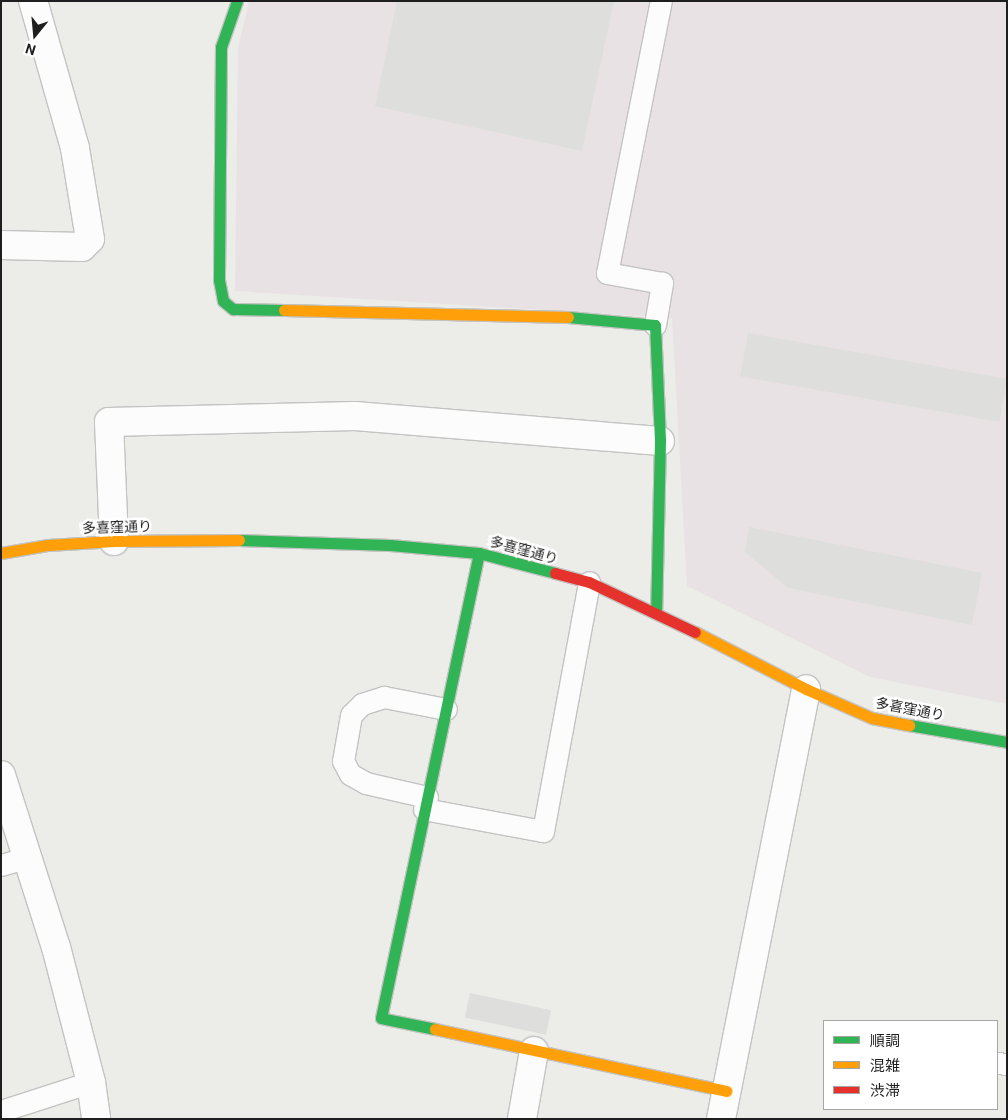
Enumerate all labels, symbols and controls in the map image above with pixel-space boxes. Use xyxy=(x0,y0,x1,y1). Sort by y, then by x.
north arrow xyxy=(10,10,60,60)
text: N xyxy=(24,40,38,58)
street label: 多喜窪通り xyxy=(82,517,152,537)
street label: 多喜窪通り xyxy=(488,533,560,567)
street label: 多喜窪通り xyxy=(874,694,946,724)
legend xyxy=(823,1020,998,1110)
text: 順調 xyxy=(870,1032,900,1050)
text: 混雑 xyxy=(870,1057,900,1075)
text: 渋滞 xyxy=(870,1082,900,1100)

